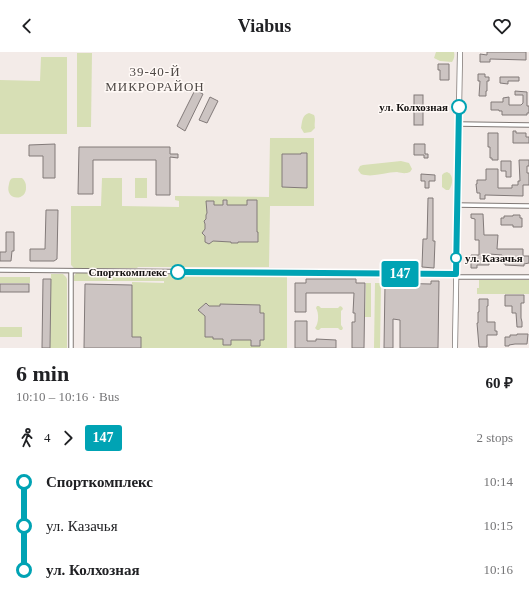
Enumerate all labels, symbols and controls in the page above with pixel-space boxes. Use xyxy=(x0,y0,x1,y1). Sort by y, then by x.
icon: back xyxy=(16,15,38,37)
icon: heart xyxy=(491,15,513,37)
text: Viabus xyxy=(238,16,291,36)
district label: 39-40-Й МИКРОРАЙОН xyxy=(105,64,205,94)
marker: ул. Колхозная xyxy=(451,99,467,115)
place label: ул. Колхозная xyxy=(379,101,448,113)
marker: ул. Казачья xyxy=(450,252,462,264)
place label: ул. Казачья xyxy=(465,252,523,264)
line badge: 147 xyxy=(377,261,423,287)
marker: Спорткомплекс xyxy=(170,264,186,280)
place label: Спорткомплекс xyxy=(89,266,167,278)
text: 147 xyxy=(390,266,411,281)
text: 6 min xyxy=(16,361,69,386)
text: 60 ₽ xyxy=(486,375,513,391)
text: 10:10 – 10:16 · Bus xyxy=(16,389,119,404)
icon: walk xyxy=(16,427,38,449)
icon: forward xyxy=(57,427,79,449)
text: 4 xyxy=(44,430,51,445)
text: 147 xyxy=(93,430,114,445)
text: 2 stops xyxy=(477,430,513,445)
text: Спорткомплекс xyxy=(46,474,153,490)
text: 10:14 xyxy=(483,474,513,489)
text: ул. Казачья xyxy=(46,518,118,534)
text: 10:15 xyxy=(483,518,513,533)
text: ул. Колхозная xyxy=(46,562,140,578)
text: 10:16 xyxy=(483,562,513,577)

